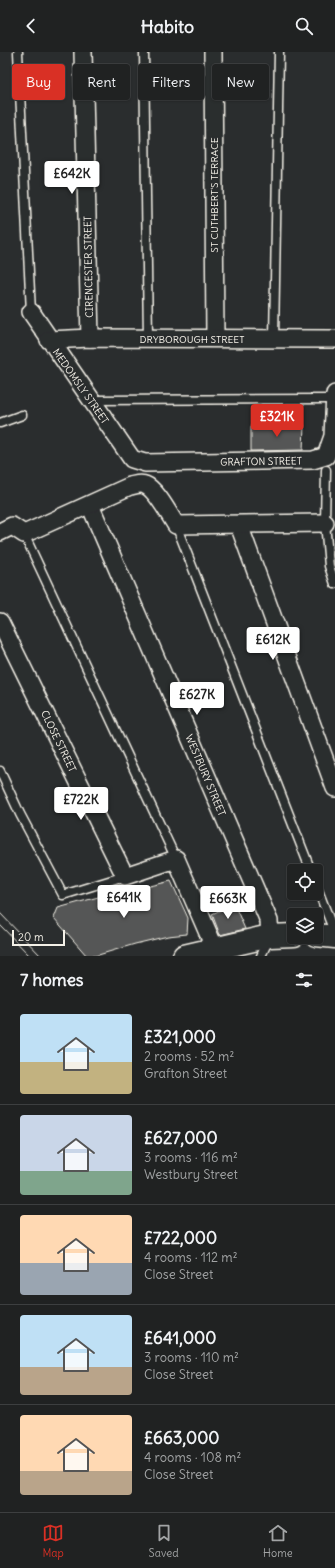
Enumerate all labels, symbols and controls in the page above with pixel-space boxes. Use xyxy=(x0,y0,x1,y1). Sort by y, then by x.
icon: back xyxy=(20,15,42,37)
text: Habito xyxy=(141,15,194,38)
icon: search xyxy=(293,15,315,37)
chip: Buy xyxy=(12,64,65,100)
chip: Rent xyxy=(73,64,130,100)
chip: Filters xyxy=(138,64,204,100)
chip: New xyxy=(212,64,269,100)
street label: ST CUTHBERT'S TERRACE xyxy=(208,137,221,253)
pin: £642K xyxy=(44,161,100,195)
text: £642K xyxy=(53,165,91,182)
street label: CIRENCESTER STREET xyxy=(81,216,96,318)
street label: DRYBOROUGH STREET xyxy=(140,333,244,346)
street label: MEDOMSLY STREET xyxy=(50,346,111,427)
pin: £321K xyxy=(249,404,305,438)
text: £321K xyxy=(260,408,294,425)
street label: GRAFTON STREET xyxy=(220,454,302,469)
pin: £612K xyxy=(245,627,301,661)
text: £612K xyxy=(256,631,290,648)
pin: £627K xyxy=(169,682,225,716)
text: £627K xyxy=(179,686,215,703)
street label: CLOSE STREET xyxy=(38,708,79,774)
street label: WESTBURY STREET xyxy=(182,732,229,818)
pin: £722K xyxy=(53,787,109,821)
text: £722K xyxy=(63,791,99,808)
map controls xyxy=(287,864,323,944)
button: locate xyxy=(287,864,323,900)
pin: £641K xyxy=(96,885,152,919)
pin: £663K xyxy=(200,886,256,920)
text: £641K xyxy=(106,889,142,906)
text: £663K xyxy=(209,890,247,907)
button: layers xyxy=(287,908,323,944)
scale bar xyxy=(12,928,65,947)
text: 20 m xyxy=(18,930,44,944)
text: 7 homes xyxy=(20,969,84,991)
icon: filters xyxy=(293,969,315,991)
text: £321,000 xyxy=(144,1026,216,1048)
icon: home xyxy=(52,1030,100,1078)
text: 2 rooms · 52 m² xyxy=(144,1048,234,1065)
text: Grafton Street xyxy=(144,1065,227,1082)
text: £627,000 xyxy=(144,1127,218,1149)
icon: home xyxy=(52,1131,100,1179)
text: 3 rooms · 116 m² xyxy=(144,1149,238,1166)
text: Westbury Street xyxy=(144,1166,238,1183)
text: £722,000 xyxy=(144,1227,217,1249)
icon: home xyxy=(52,1231,100,1279)
text: 4 rooms · 112 m² xyxy=(144,1249,238,1266)
text: Close Street xyxy=(144,1266,214,1283)
text: £641,000 xyxy=(144,1327,216,1349)
icon: home xyxy=(52,1331,100,1379)
text: 3 rooms · 110 m² xyxy=(144,1349,239,1366)
text: Close Street xyxy=(144,1366,214,1383)
text: £663,000 xyxy=(144,1427,220,1449)
icon: home xyxy=(52,1431,100,1479)
text: 4 rooms · 108 m² xyxy=(144,1449,241,1466)
text: Close Street xyxy=(144,1466,214,1483)
tab: Map xyxy=(42,1522,64,1560)
tab: Saved xyxy=(149,1522,179,1560)
tab: Home xyxy=(263,1522,293,1560)

